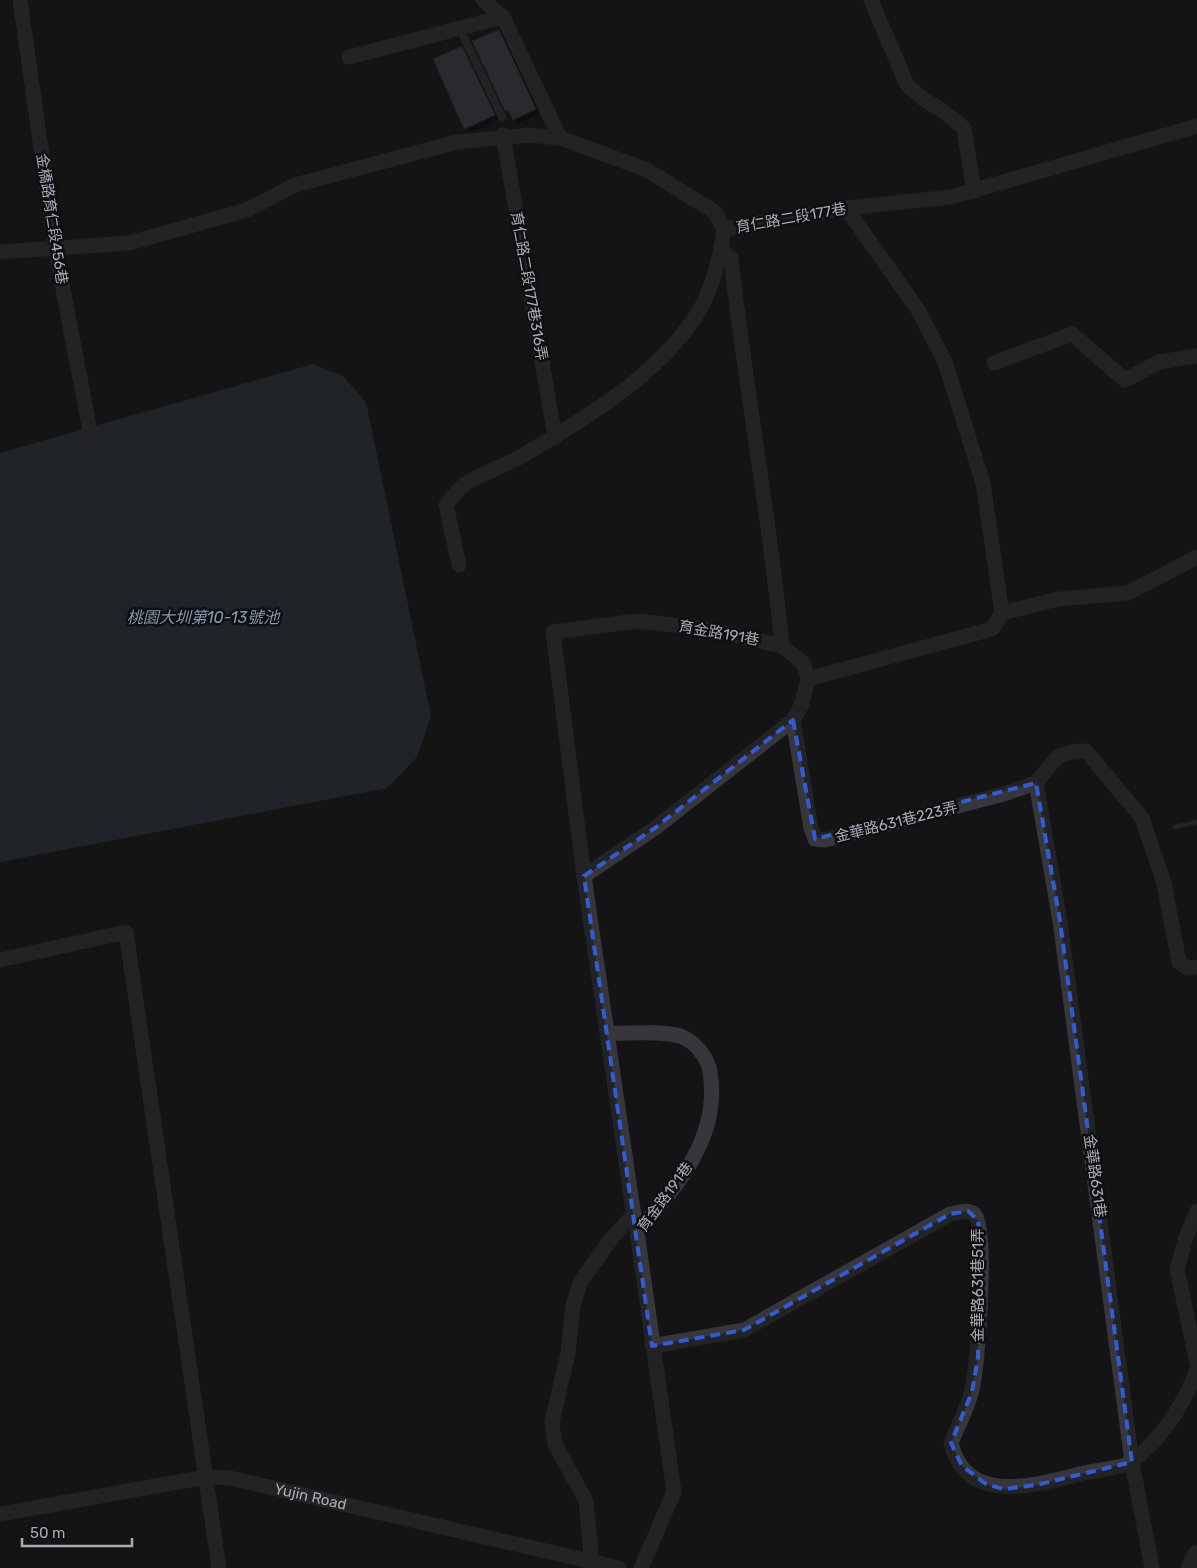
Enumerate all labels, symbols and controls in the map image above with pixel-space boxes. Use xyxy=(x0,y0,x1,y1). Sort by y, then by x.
street label: 金橋路育仁段456巷 xyxy=(33,152,71,286)
street label: 育仁路二段177巷 xyxy=(734,199,848,237)
street label: 育仁路二段177巷316弄 xyxy=(507,210,551,362)
water label: 桃園大圳第10-13號池 xyxy=(127,608,281,627)
street label: 育金路191巷 xyxy=(677,617,761,649)
street label: 金華路631巷223弄 xyxy=(833,798,959,846)
street label: 金華路631巷 xyxy=(1080,1133,1110,1219)
street label: 育金路191巷 xyxy=(634,1159,696,1235)
street label: 金華路631巷51弄 xyxy=(969,1228,987,1342)
street label: Yujin Road xyxy=(273,1480,348,1514)
scale bar xyxy=(22,1516,132,1548)
text: 50 m xyxy=(30,1524,65,1542)

